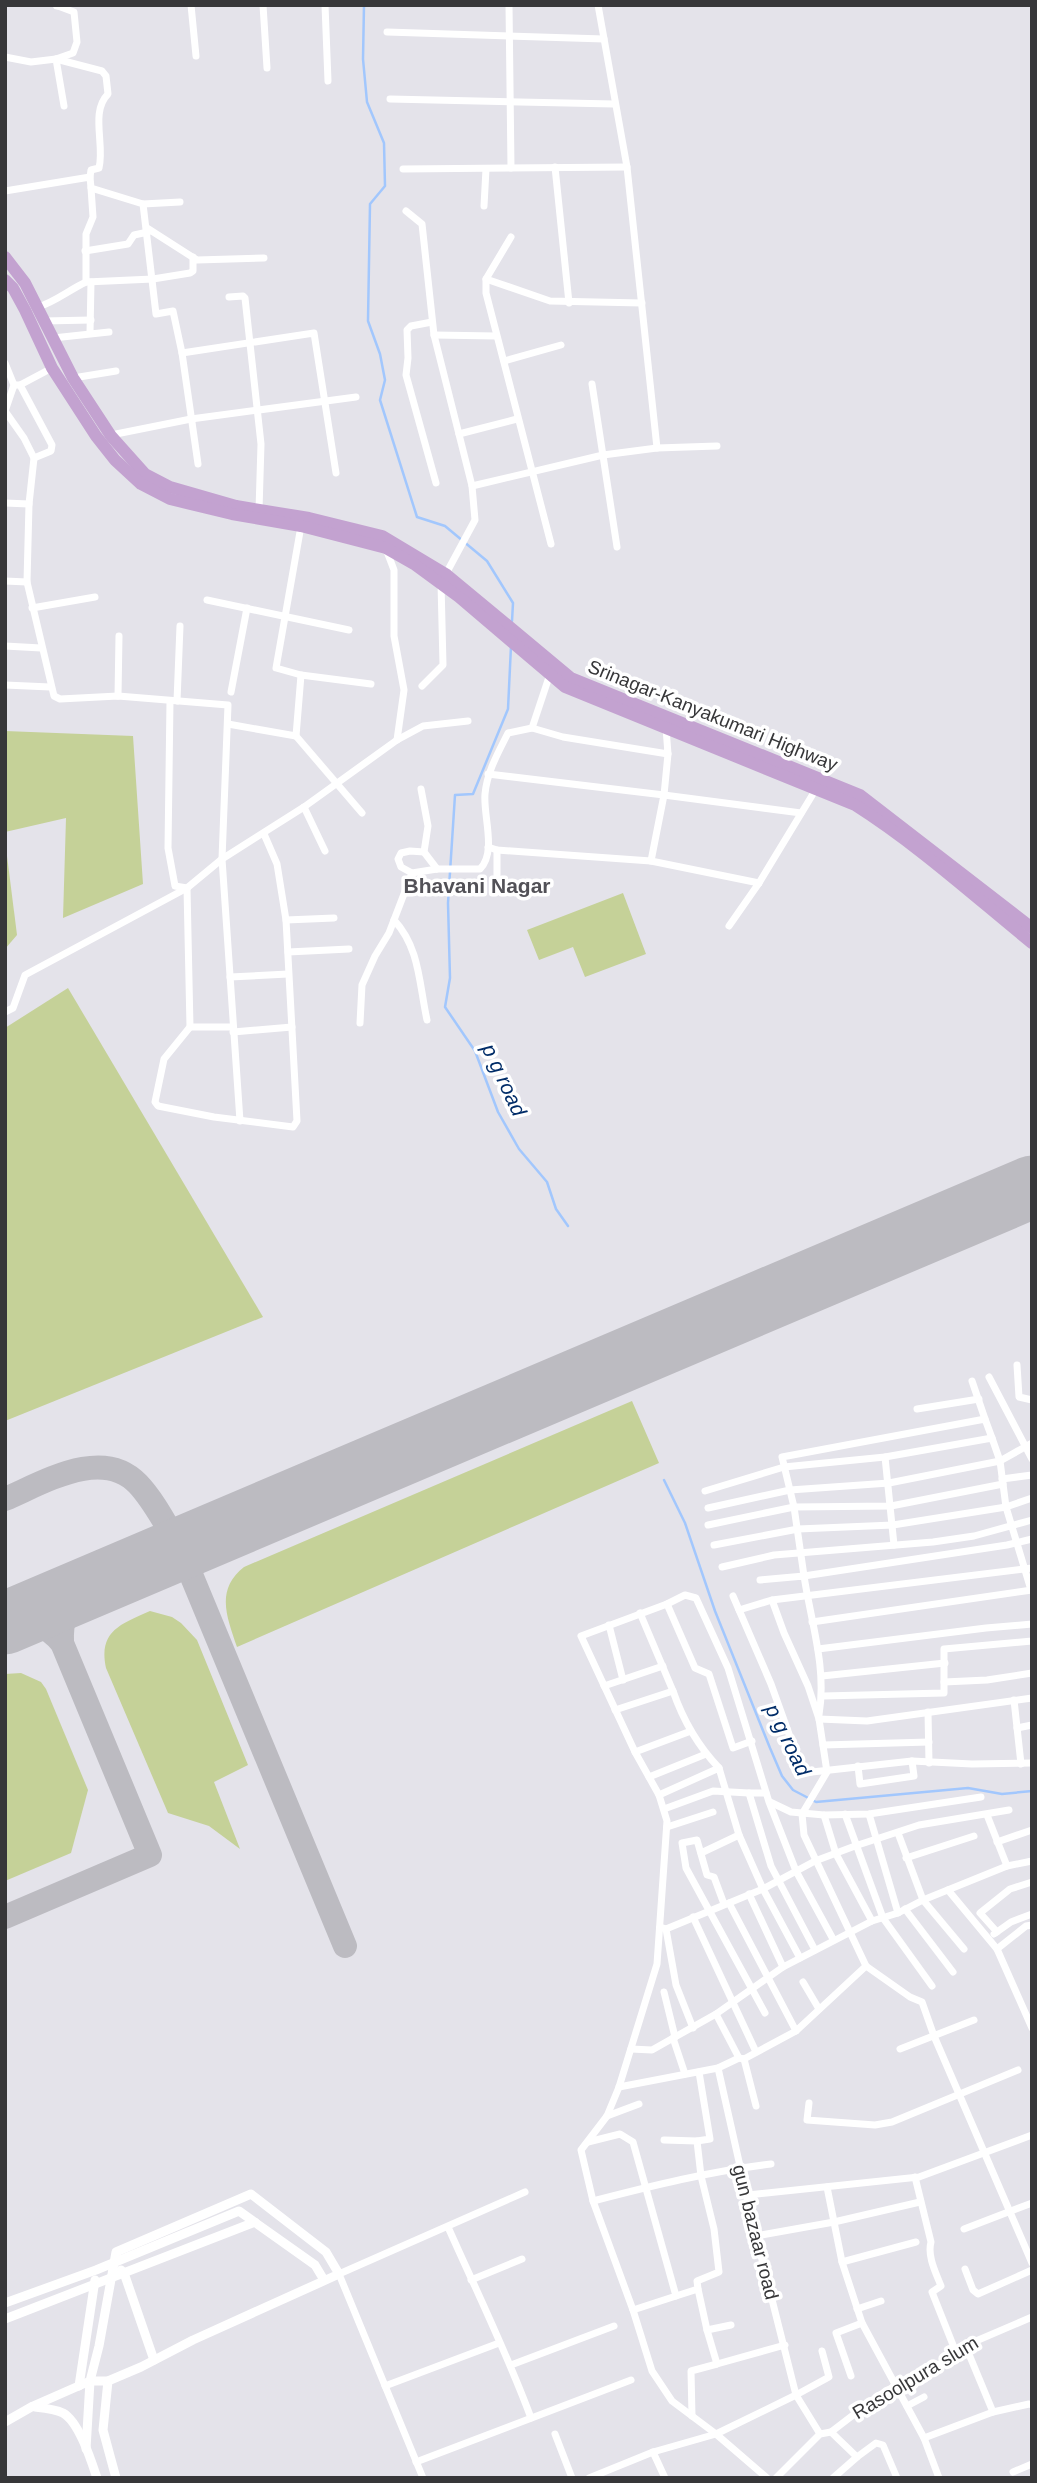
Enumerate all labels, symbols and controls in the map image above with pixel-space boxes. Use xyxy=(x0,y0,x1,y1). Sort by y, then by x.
street label: Srinagar-Kanyakumari Highway xyxy=(585,656,841,775)
district label: Bhavani Nagar xyxy=(403,874,551,897)
water label: p g road xyxy=(477,1039,532,1121)
water label: p g road xyxy=(761,1699,816,1781)
street label: gun bazaar road xyxy=(729,2162,782,2302)
street label: Rasoolpura slum xyxy=(849,2332,982,2423)

